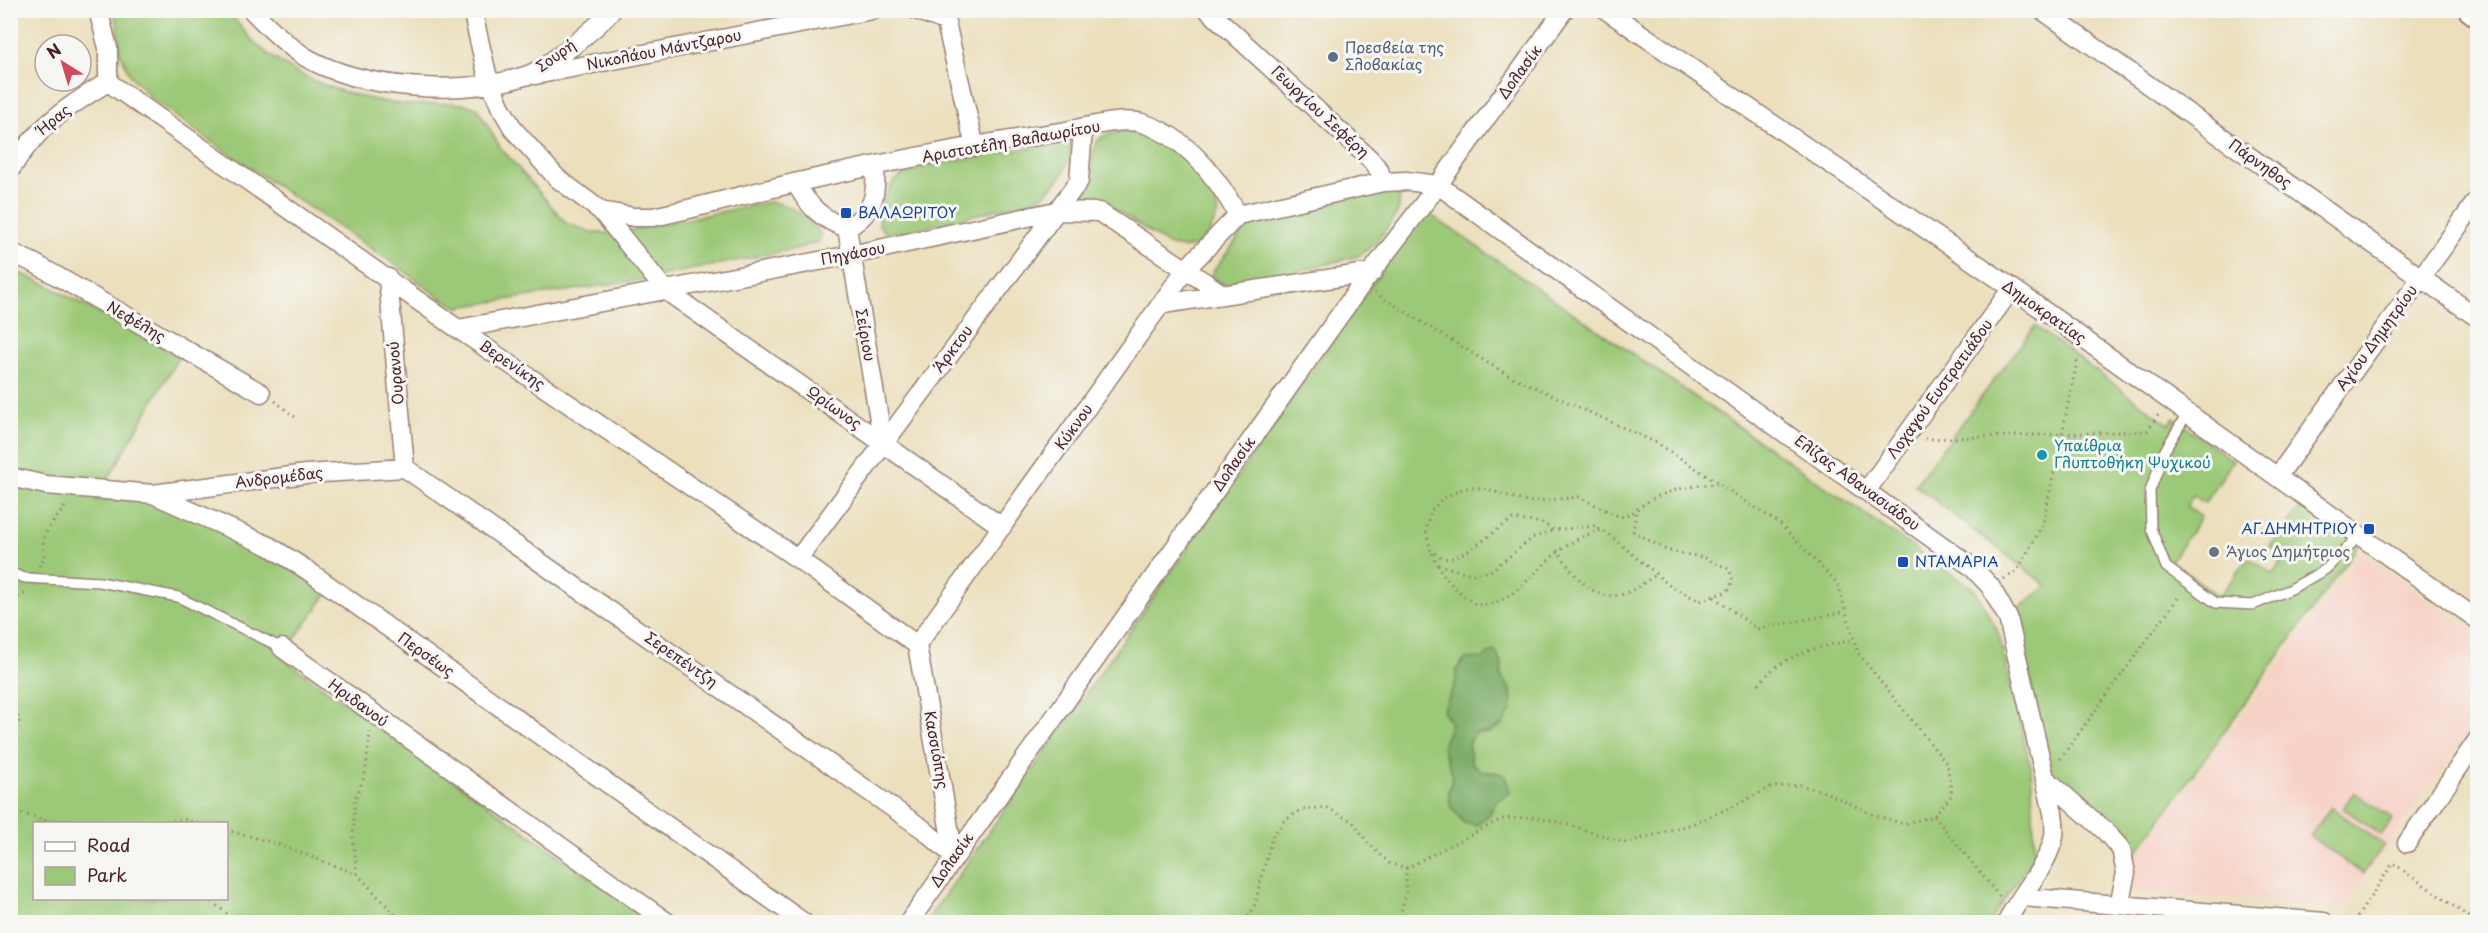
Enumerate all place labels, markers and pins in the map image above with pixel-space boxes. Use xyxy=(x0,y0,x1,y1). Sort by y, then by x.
place label: Πρεσβεία της Σλοβακίας xyxy=(1345,35,1444,75)
marker: Πρεσβεία της Σλοβακίας xyxy=(1326,50,1340,64)
place label: ΒΑΛΑΩΡΙΤΟΥ xyxy=(858,200,957,223)
marker: ΒΑΛΑΩΡΙΤΟΥ xyxy=(839,206,853,220)
place label: Υπαίθρια Γλυπτοθήκη Ψυχικού xyxy=(2054,433,2211,473)
marker: Υπαίθρια Γλυπτοθήκη Ψυχικού xyxy=(2035,448,2049,462)
place label: ΑΓ.ΔΗΜΗΤΡΙΟΥ xyxy=(2241,516,2357,539)
marker: ΑΓ.ΔΗΜΗΤΡΙΟΥ xyxy=(2362,522,2376,536)
place label: Άγιος Δημήτριος xyxy=(2226,539,2351,562)
marker: Άγιος Δημήτριος xyxy=(2207,545,2221,559)
place label: ΝΤΑΜΑΡΙΑ xyxy=(1915,549,1998,572)
marker: ΝΤΑΜΑΡΙΑ xyxy=(1896,555,1910,569)

